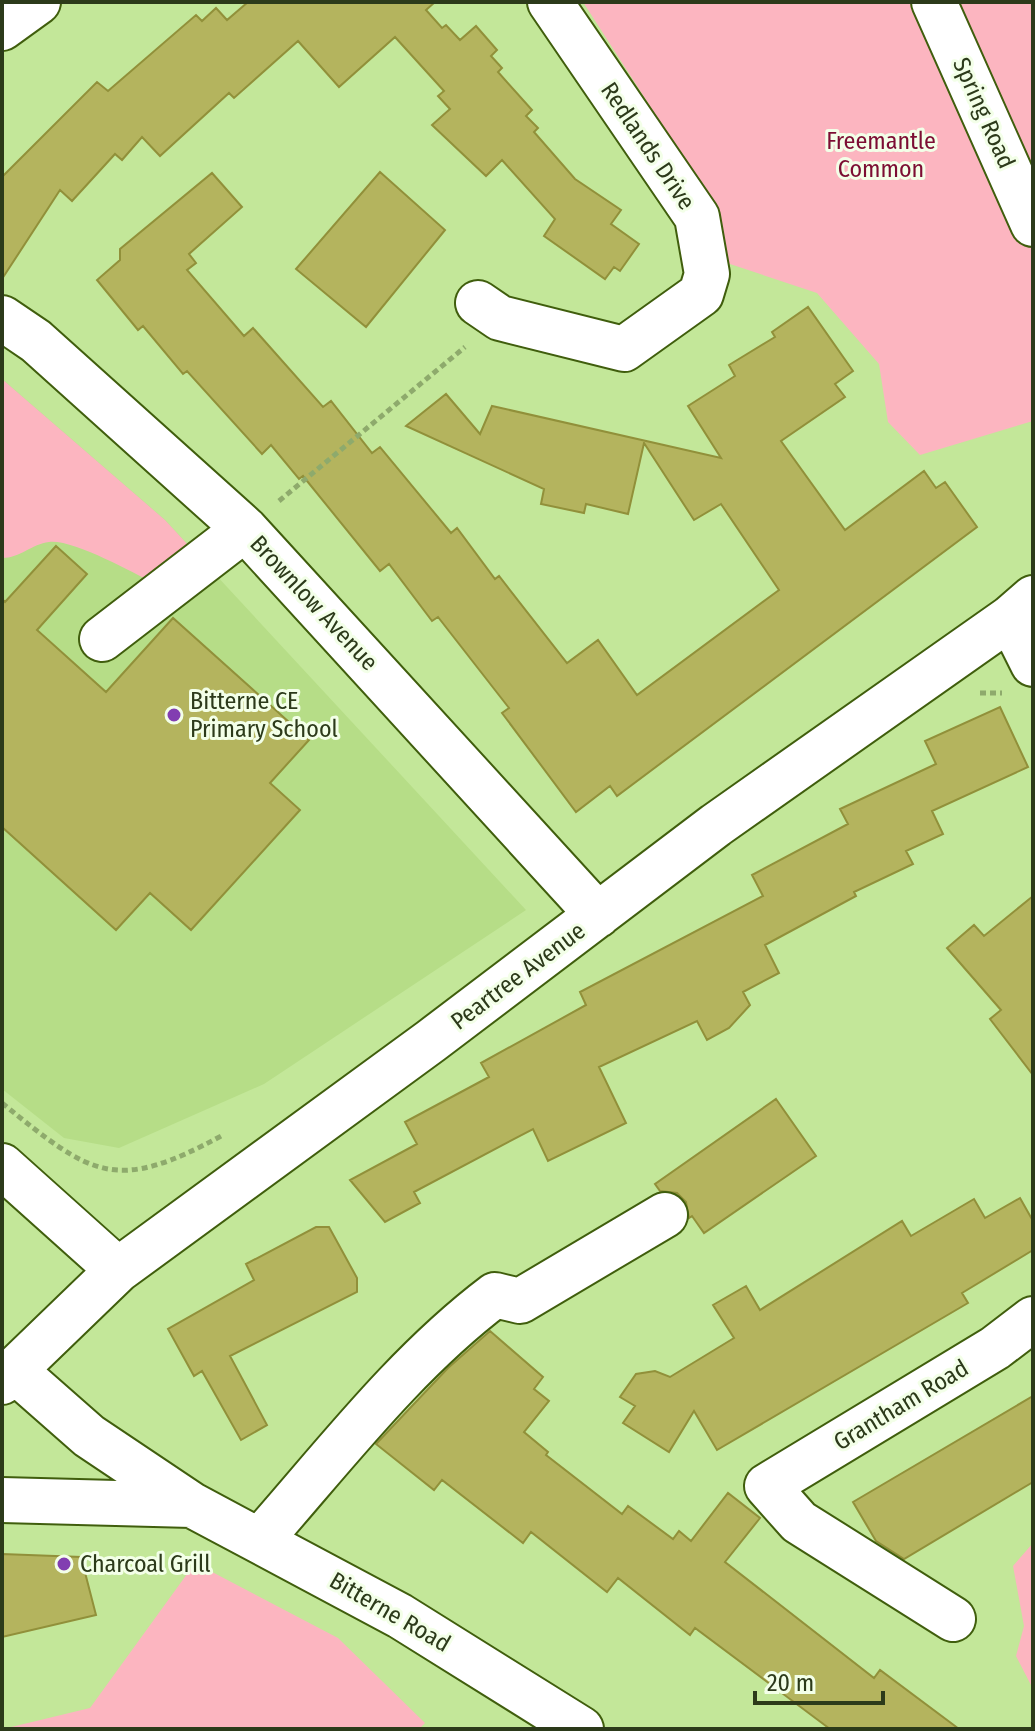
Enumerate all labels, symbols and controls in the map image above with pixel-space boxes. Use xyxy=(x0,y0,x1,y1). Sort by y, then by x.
street label: Spring Road xyxy=(947,53,1021,173)
street label: Redlands Drive xyxy=(595,77,701,215)
park label: Freemantle Common xyxy=(826,127,936,183)
street label: Brownlow Avenue xyxy=(244,530,384,676)
place label: Bitterne CE Primary School xyxy=(190,687,338,743)
marker: Bitterne CE Primary School xyxy=(165,706,183,724)
street label: Peartree Avenue xyxy=(445,916,591,1036)
street label: Grantham Road xyxy=(829,1354,973,1456)
place label: Charcoal Grill xyxy=(80,1550,211,1578)
marker: Charcoal Grill xyxy=(55,1555,73,1573)
street label: Bitterne Road xyxy=(325,1566,455,1658)
scale bar xyxy=(755,1655,883,1705)
text: 20 m xyxy=(767,1669,814,1697)

